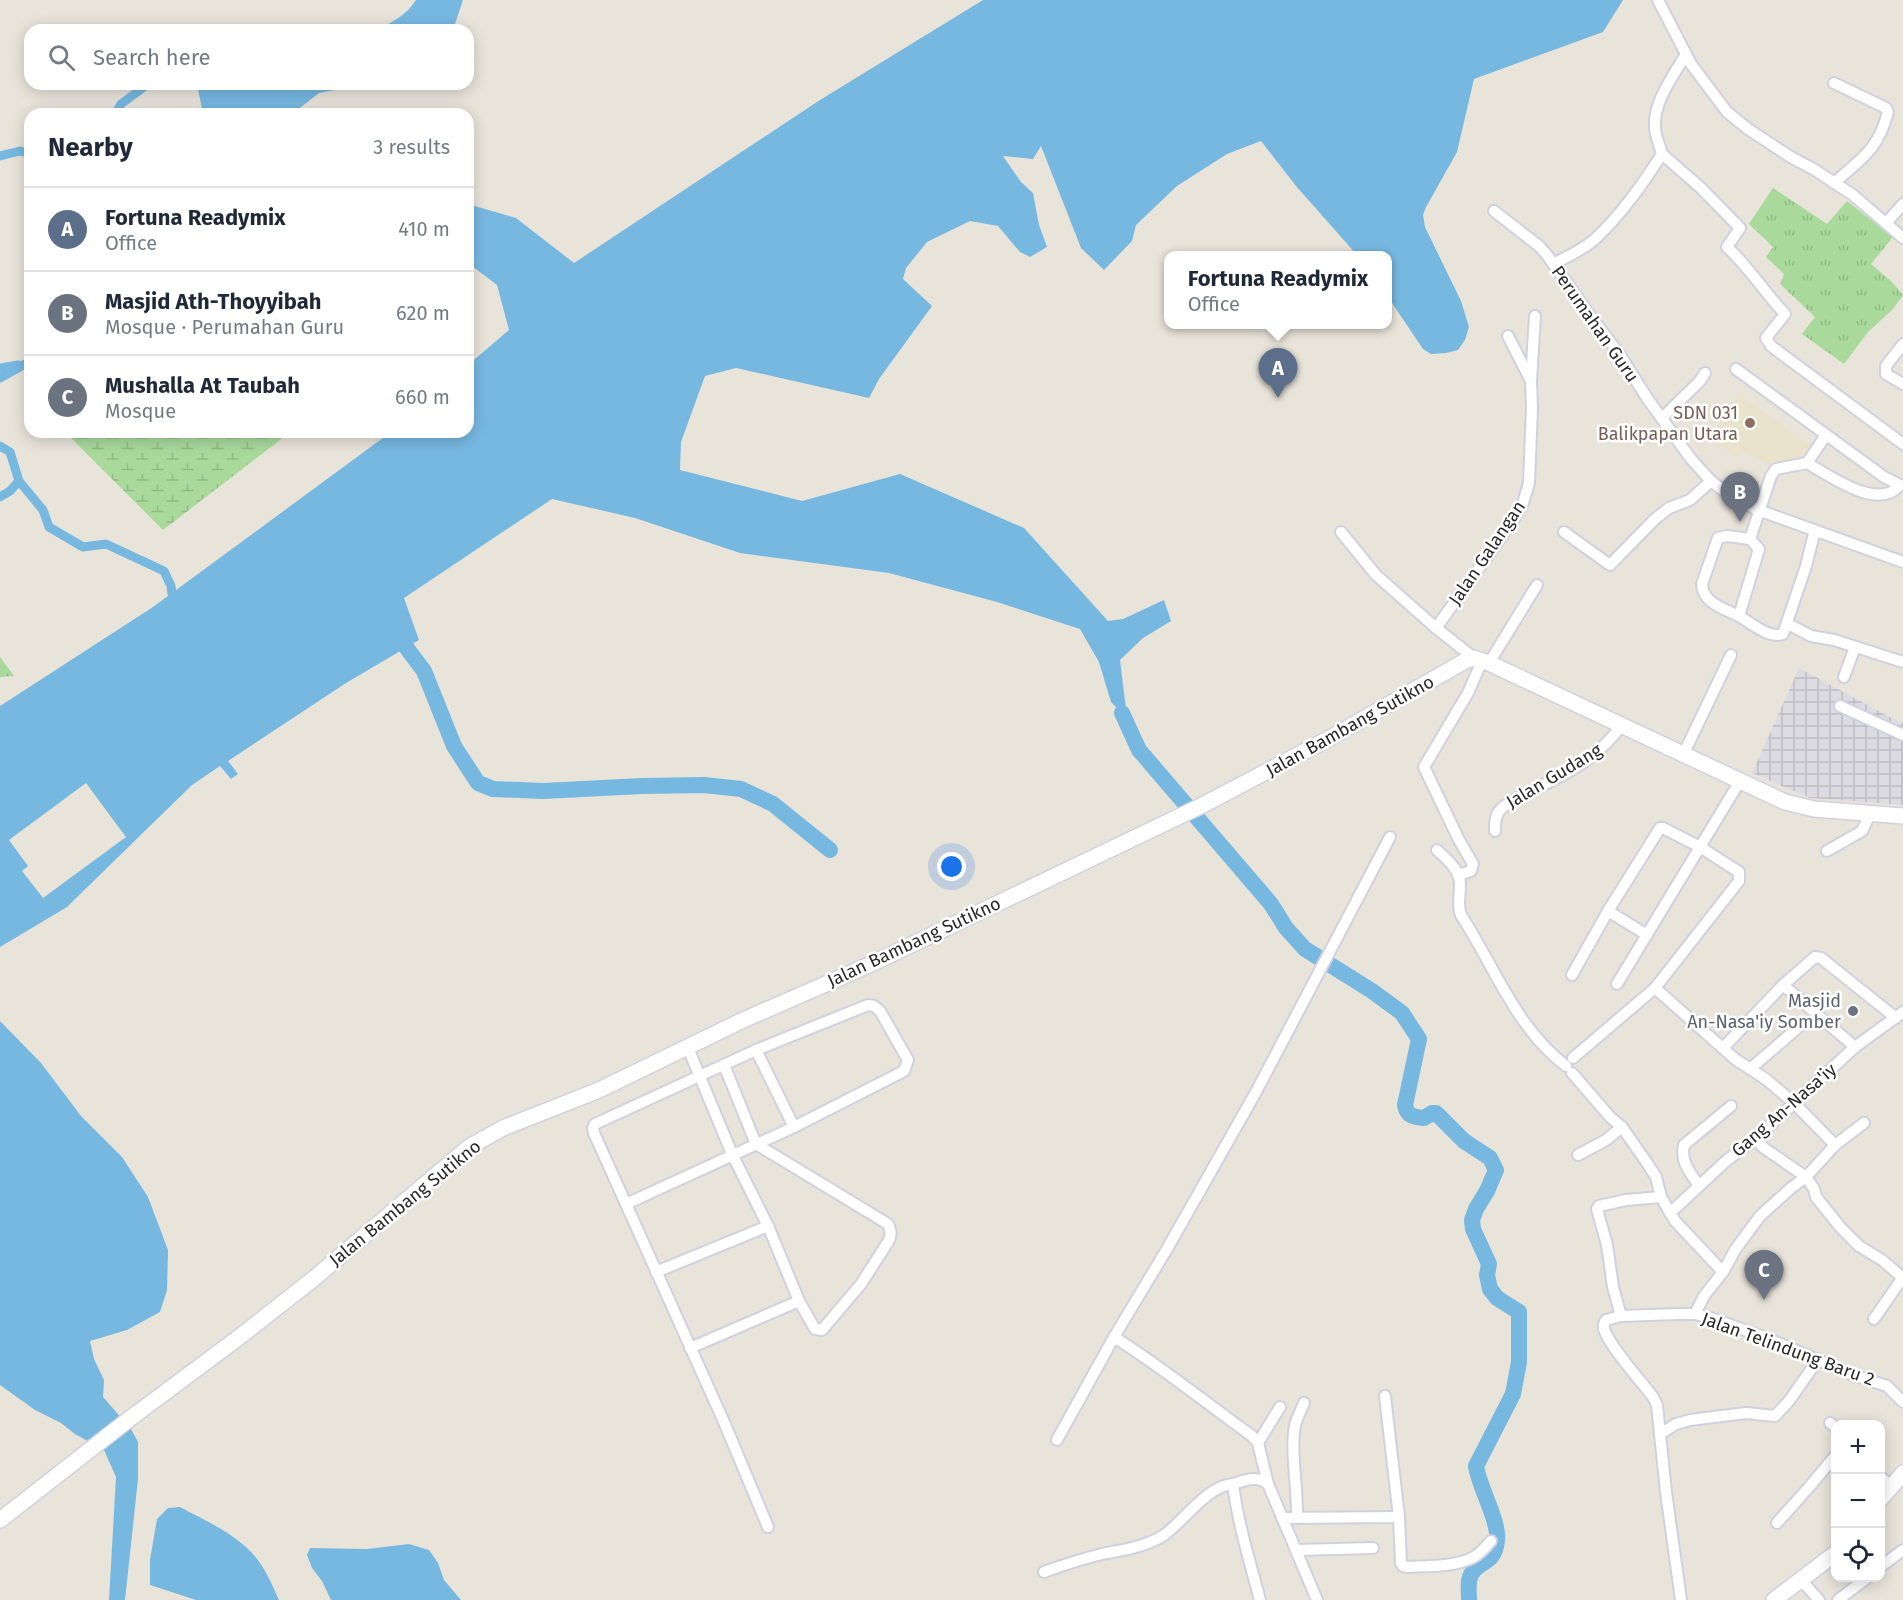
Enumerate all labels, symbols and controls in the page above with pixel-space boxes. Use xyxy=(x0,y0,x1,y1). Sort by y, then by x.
search box xyxy=(24,24,474,90)
icon: search xyxy=(45,41,78,74)
text: Search here xyxy=(93,44,211,71)
text: Nearby xyxy=(48,132,133,163)
text: 3 results xyxy=(373,135,450,159)
text: Fortuna Readymix xyxy=(105,204,286,231)
text: A xyxy=(62,217,73,241)
text: 410 m xyxy=(398,217,450,241)
text: Office xyxy=(105,231,157,255)
popup xyxy=(1164,251,1392,329)
street label: Perumahan Guru xyxy=(1547,261,1643,387)
text: Fortuna Readymix xyxy=(1188,265,1368,292)
text: Masjid Ath-Thoyyibah xyxy=(105,288,321,315)
text: Office xyxy=(1188,292,1240,316)
text: B xyxy=(61,301,74,325)
text: 620 m xyxy=(396,301,450,325)
text: Mosque · Perumahan Guru xyxy=(105,315,344,339)
pin: A xyxy=(1258,348,1298,398)
text: Mushalla At Taubah xyxy=(105,372,300,399)
text: C xyxy=(62,385,73,409)
text: 660 m xyxy=(395,385,450,409)
text: Mosque xyxy=(105,399,176,423)
place label: SDN 031 Balikpapan Utara xyxy=(1598,402,1738,445)
marker: SDN 031 Balikpapan Utara xyxy=(1743,416,1757,430)
pin: B xyxy=(1720,472,1760,522)
street label: Jalan Galangan xyxy=(1444,497,1530,609)
street label: Jalan Bambang Sutikno xyxy=(1262,671,1438,781)
street label: Jalan Gudang xyxy=(1502,739,1606,813)
your location xyxy=(937,852,966,881)
street label: Jalan Bambang Sutikno xyxy=(824,892,1004,992)
place label: Masjid An-Nasa'iy Somber xyxy=(1687,990,1841,1033)
marker: Masjid An-Nasa'iy Somber xyxy=(1846,1004,1860,1018)
street label: Gang An-Nasa'iy xyxy=(1727,1058,1841,1161)
street label: Jalan Bambang Sutikno xyxy=(325,1135,485,1271)
pin: C xyxy=(1744,1250,1784,1300)
street label: Jalan Telindung Baru 2 xyxy=(1699,1308,1877,1391)
map controls xyxy=(1831,1420,1885,1582)
button: + xyxy=(1831,1420,1885,1474)
button: − xyxy=(1831,1474,1885,1528)
button: locate xyxy=(1831,1528,1885,1582)

